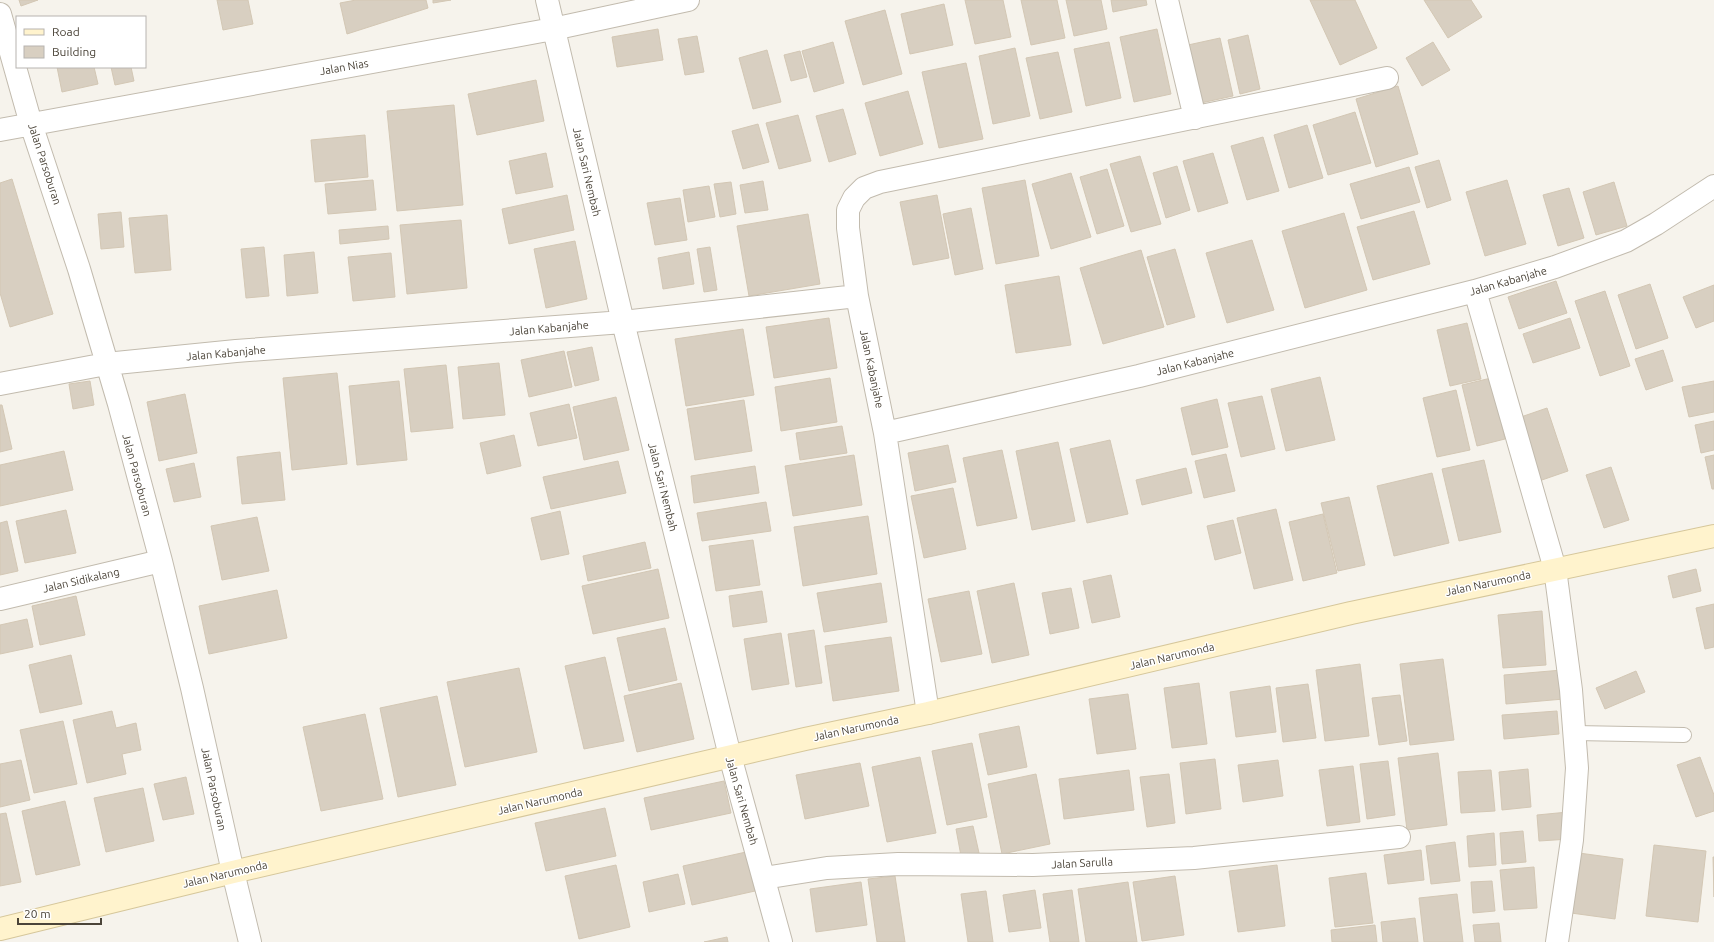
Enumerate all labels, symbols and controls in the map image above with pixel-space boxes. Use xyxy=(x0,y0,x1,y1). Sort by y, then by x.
legend xyxy=(16,16,146,68)
text: Road xyxy=(52,25,80,38)
text: Building xyxy=(52,45,96,58)
street label: Jalan Nias xyxy=(319,57,370,77)
street label: Jalan Parsoburan xyxy=(26,122,64,206)
street label: Jalan Sari Nembah xyxy=(571,126,603,218)
street label: Jalan Kabanjahe xyxy=(1468,264,1548,298)
street label: Jalan Kabanjahe xyxy=(509,319,589,337)
street label: Jalan Kabanjahe xyxy=(858,329,886,409)
street label: Jalan Kabanjahe xyxy=(186,344,266,362)
street label: Jalan Kabanjahe xyxy=(1155,347,1235,377)
street label: Jalan Parsoburan xyxy=(120,433,154,517)
street label: Jalan Sari Nembah xyxy=(646,441,680,533)
street label: Jalan Sidikalang xyxy=(41,565,121,595)
street label: Jalan Narumonda xyxy=(1444,568,1532,598)
street label: Jalan Narumonda xyxy=(1128,640,1216,672)
street label: Jalan Narumonda xyxy=(812,713,900,743)
street label: Jalan Parsoburan xyxy=(199,746,229,832)
street label: Jalan Sari Nembah xyxy=(724,756,760,846)
street label: Jalan Narumonda xyxy=(496,785,584,817)
street label: Jalan Sarulla xyxy=(1051,855,1113,871)
street label: Jalan Narumonda xyxy=(181,858,269,890)
scale bar xyxy=(18,900,101,926)
text: 20 m xyxy=(24,907,51,920)

